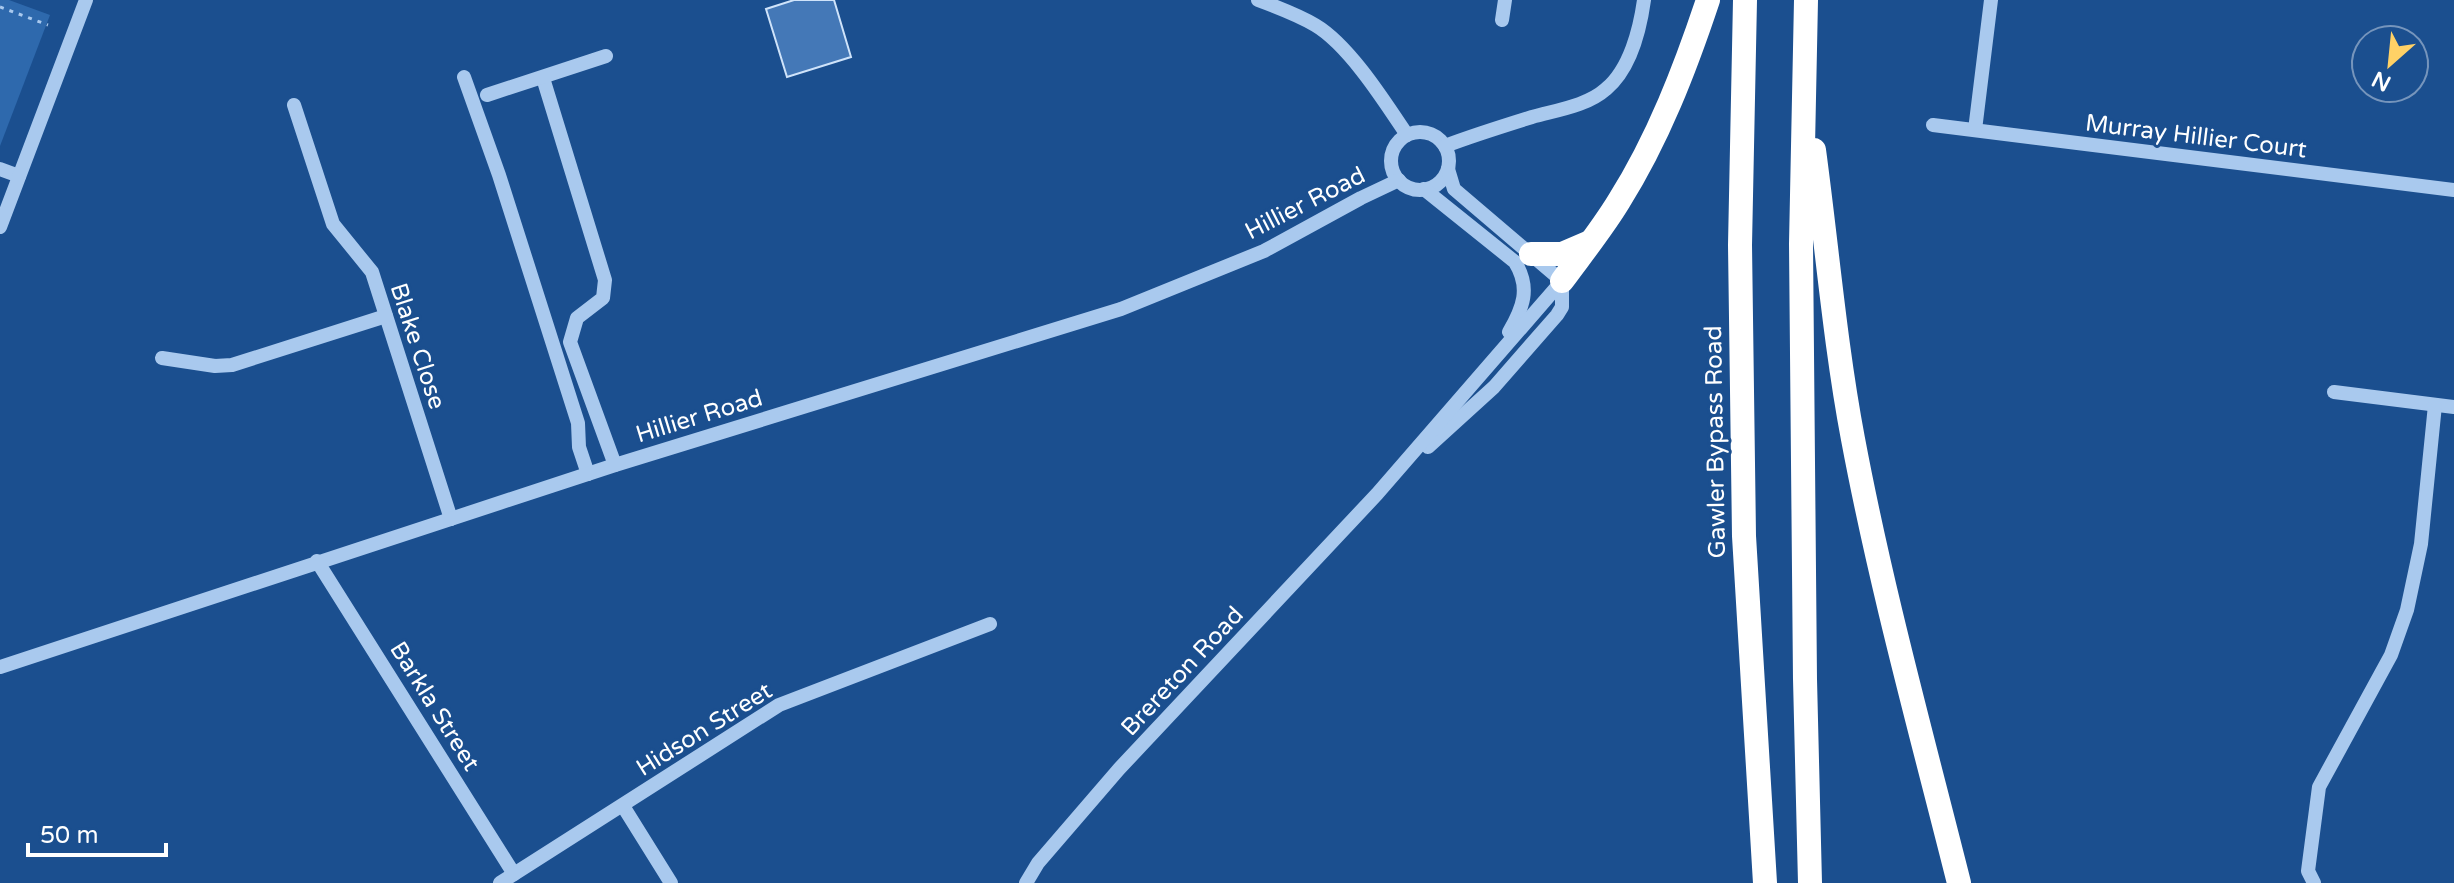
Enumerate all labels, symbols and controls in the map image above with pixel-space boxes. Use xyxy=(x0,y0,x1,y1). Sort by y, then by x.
north arrow xyxy=(2350,24,2430,104)
text: N xyxy=(2368,65,2395,97)
street label: Murray Hillier Court xyxy=(2084,109,2308,164)
street label: Hillier Road xyxy=(1240,161,1370,246)
street label: Blake Close xyxy=(383,279,452,413)
street label: Gawler Bypass Road xyxy=(1699,325,1732,559)
street label: Hillier Road xyxy=(632,383,766,450)
street label: Brereton Road xyxy=(1115,601,1250,742)
street label: Barkla Street xyxy=(383,636,486,776)
street label: Hidson Street xyxy=(631,676,777,783)
scale bar xyxy=(28,807,166,857)
text: 50 m xyxy=(40,821,98,850)

